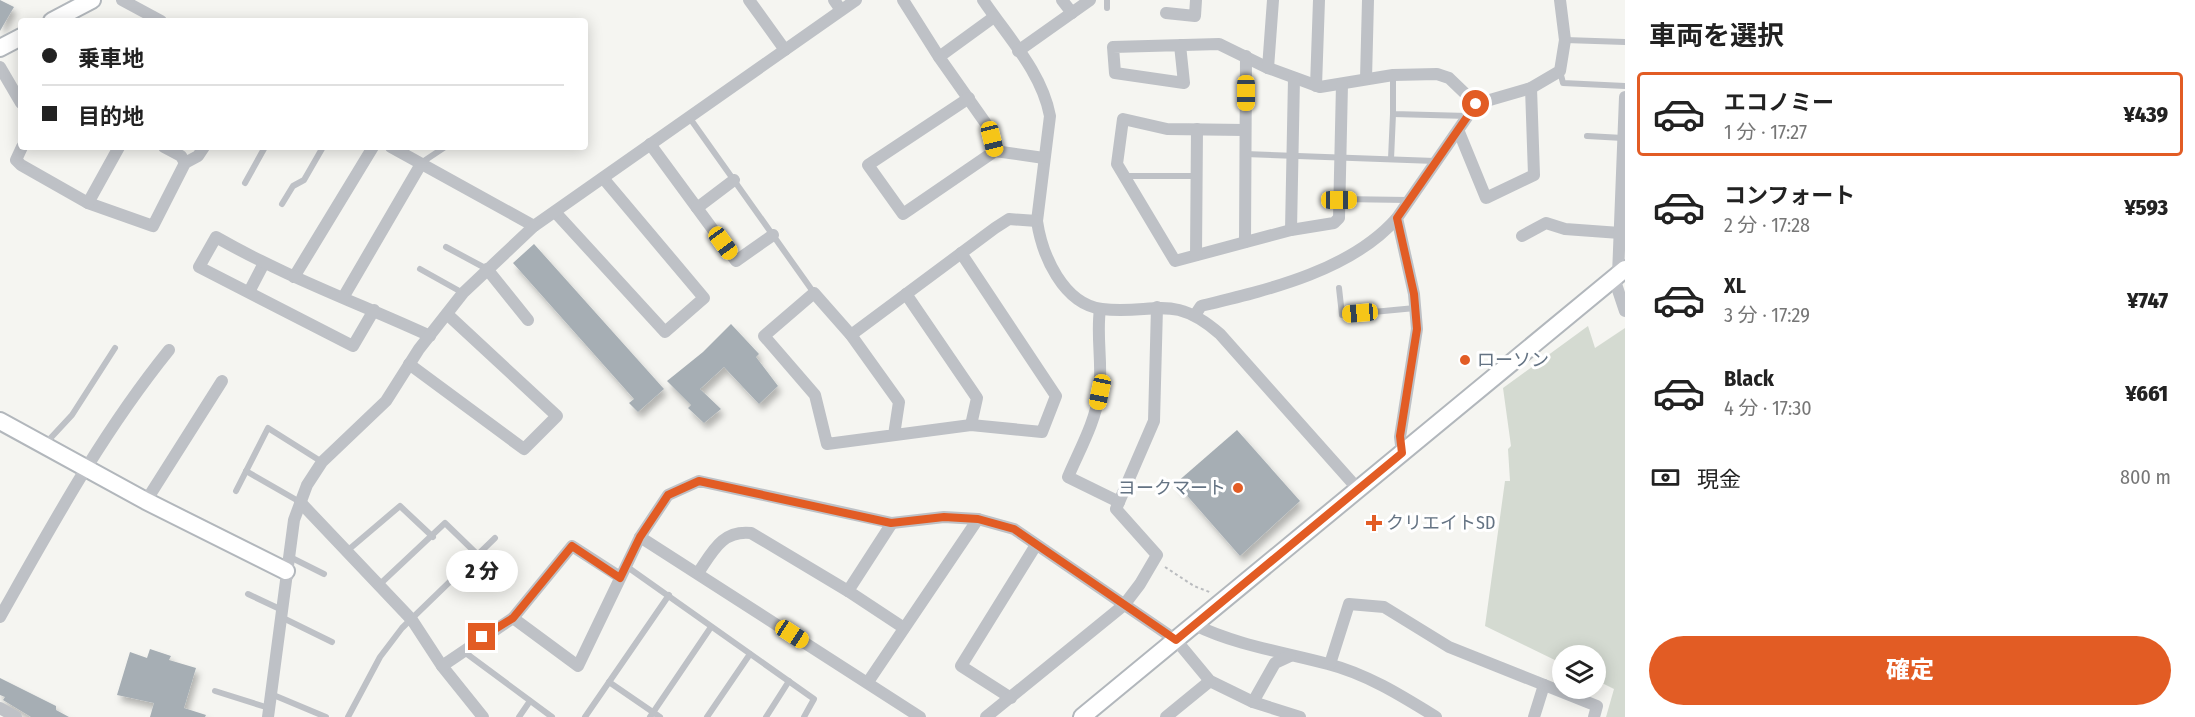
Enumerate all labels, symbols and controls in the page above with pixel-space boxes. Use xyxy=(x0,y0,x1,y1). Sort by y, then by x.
text: 車両を選択 xyxy=(1649,20,1784,52)
text: 乗車地 xyxy=(78,45,144,72)
car xyxy=(1237,75,1255,111)
icon: car xyxy=(1652,87,1706,141)
text: エコノミー xyxy=(1724,89,1834,116)
route start xyxy=(1462,90,1489,117)
text: ¥439 xyxy=(2124,101,2168,128)
text: 目的地 xyxy=(78,103,144,130)
car xyxy=(979,119,1005,159)
text: 1 分 · 17:27 xyxy=(1724,120,1807,144)
icon: car xyxy=(1652,180,1706,234)
text: コンフォート xyxy=(1724,182,1855,209)
car xyxy=(1321,191,1357,209)
text: ¥593 xyxy=(2124,194,2168,221)
text: 2 分 · 17:28 xyxy=(1724,213,1810,237)
car xyxy=(705,223,741,263)
text: XL xyxy=(1724,272,1746,299)
icon: car xyxy=(1652,273,1706,327)
text: ¥747 xyxy=(2127,287,2168,314)
car xyxy=(1341,302,1379,324)
text: 3 分 · 17:29 xyxy=(1724,303,1810,327)
place label: ローソン xyxy=(1477,349,1549,371)
marker: ローソン xyxy=(1458,353,1472,367)
text: Black xyxy=(1724,365,1774,392)
icon: car xyxy=(1652,366,1706,420)
car xyxy=(1087,373,1113,411)
text: ¥661 xyxy=(2125,380,2168,407)
text: 4 分 · 17:30 xyxy=(1724,396,1812,420)
icon: cash xyxy=(1649,461,1682,494)
text: 800 m xyxy=(2120,465,2171,489)
text: 現金 xyxy=(1697,466,1741,493)
place label: ヨークマート xyxy=(1118,477,1226,499)
marker: ヨークマート xyxy=(1231,481,1245,495)
place label: クリエイトSD xyxy=(1386,512,1495,534)
marker: クリエイトSD xyxy=(1367,516,1381,530)
callout: 2 分 xyxy=(446,550,518,592)
text: 2 分 xyxy=(465,559,499,583)
car xyxy=(772,617,812,651)
route end xyxy=(468,623,495,650)
button: 確定 xyxy=(1649,636,2171,705)
map controls xyxy=(1552,645,1606,699)
button: layers xyxy=(1552,645,1606,699)

